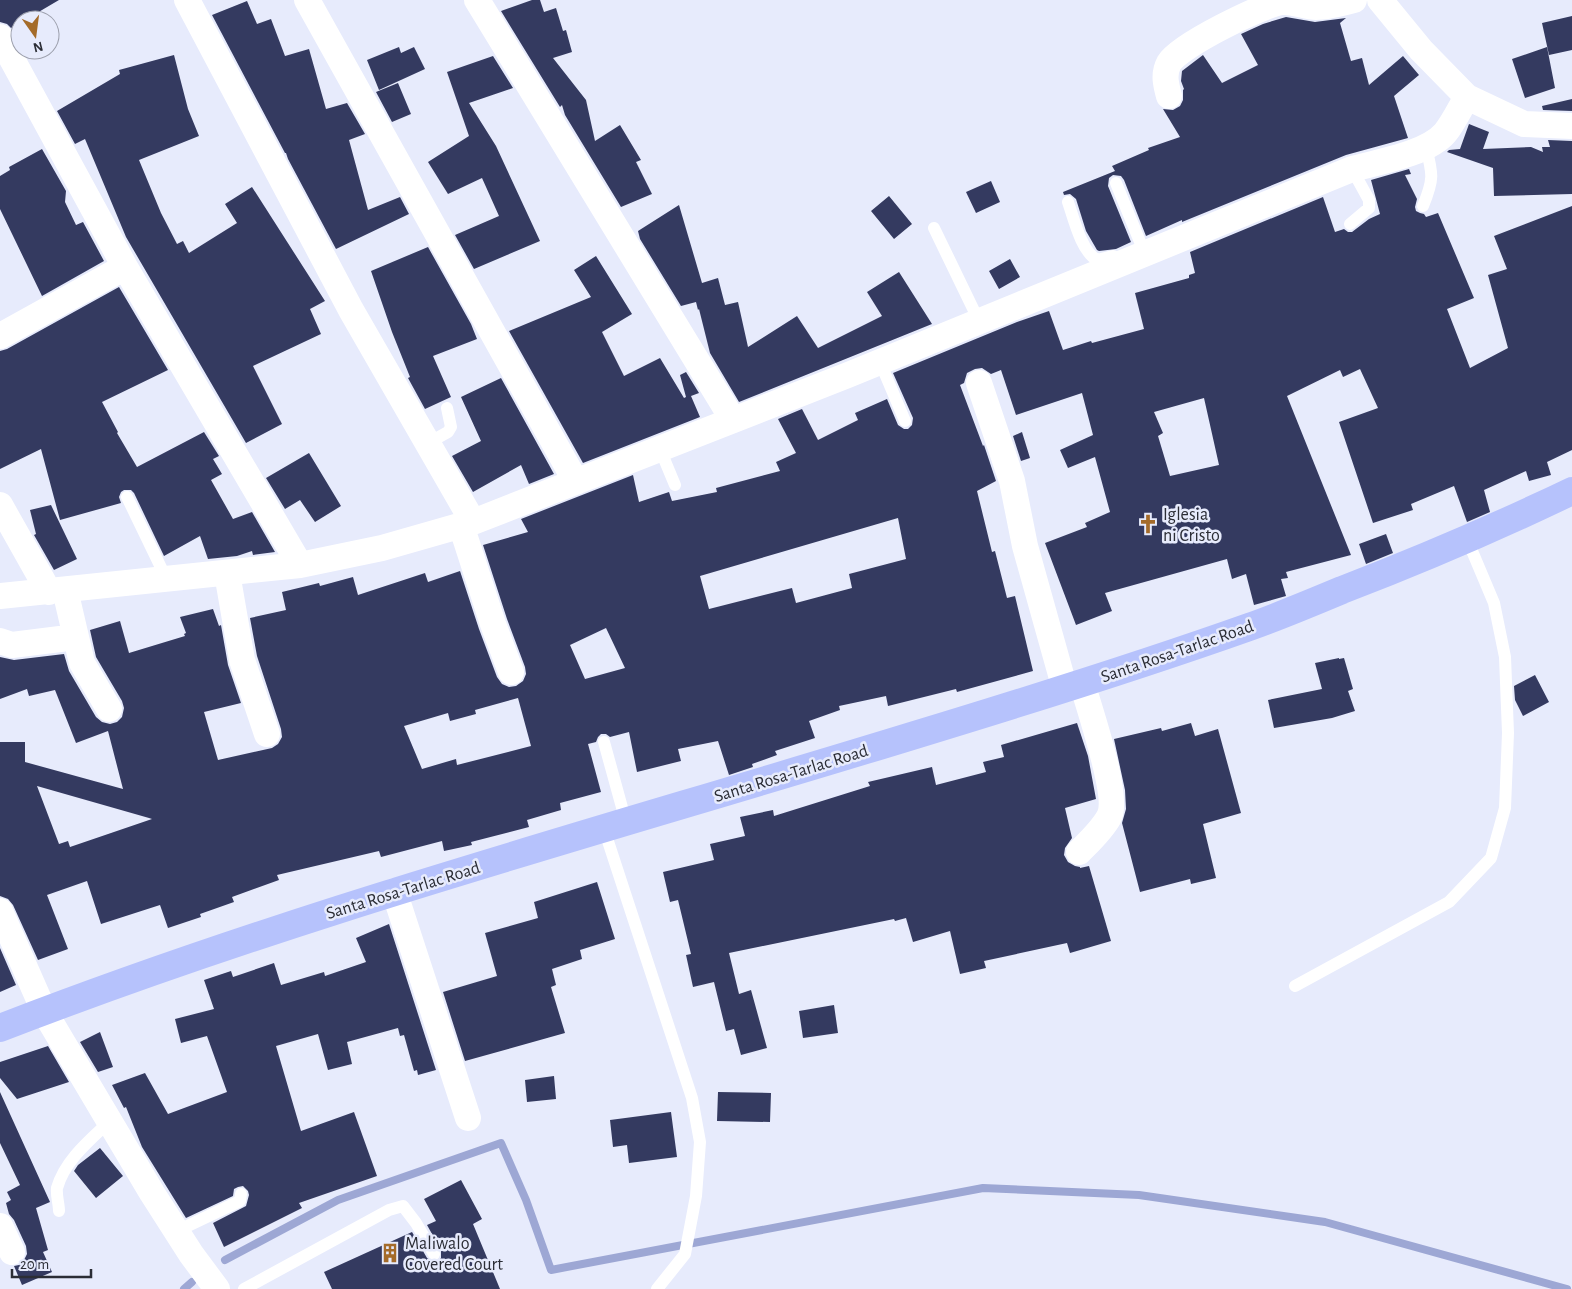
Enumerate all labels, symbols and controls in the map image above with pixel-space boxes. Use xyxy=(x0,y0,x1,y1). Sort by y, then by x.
north arrow xyxy=(10,10,60,60)
text: N xyxy=(31,39,44,55)
place label: Iglesia ni Cristo xyxy=(1163,506,1220,545)
church icon: Iglesia ni Cristo xyxy=(1137,513,1159,535)
street label: Santa Rosa-Tarlac Road xyxy=(1099,617,1256,687)
street label: Santa Rosa-Tarlac Road xyxy=(712,742,870,806)
street label: Santa Rosa-Tarlac Road xyxy=(324,859,482,923)
place label: Maliwalo Covered Court xyxy=(405,1235,503,1274)
building icon: Maliwalo Covered Court xyxy=(379,1242,401,1264)
scale bar xyxy=(12,1246,91,1278)
text: 20 m xyxy=(20,1257,49,1272)

